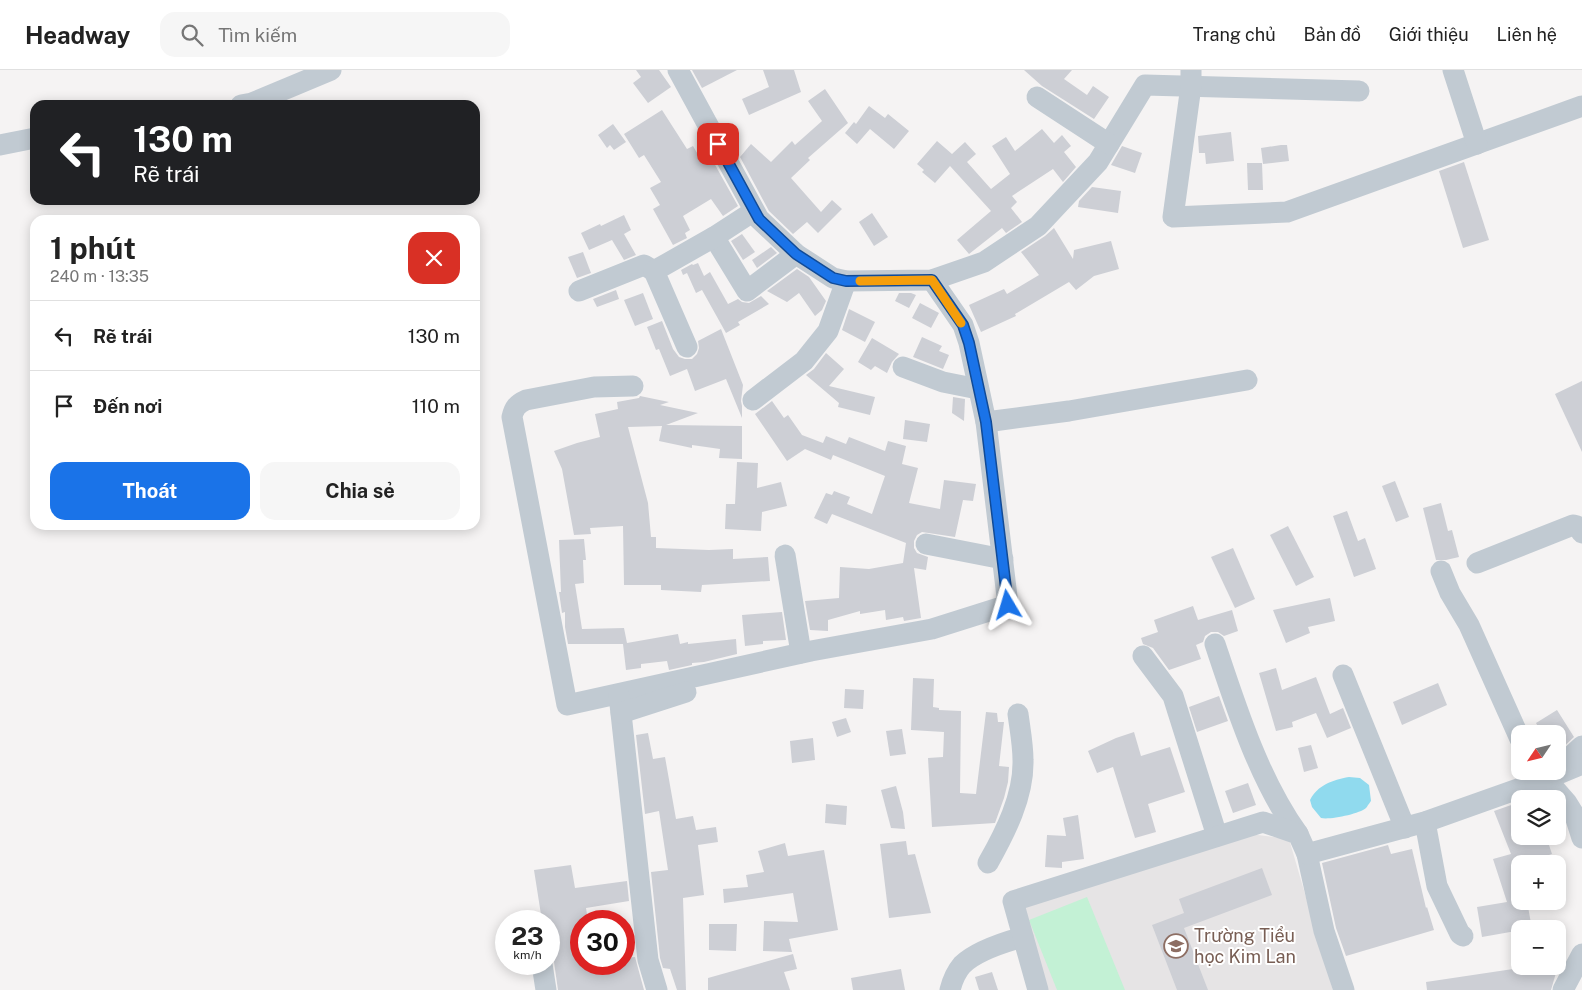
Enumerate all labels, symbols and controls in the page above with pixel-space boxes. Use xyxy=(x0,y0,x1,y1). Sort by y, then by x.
search box xyxy=(160,12,510,57)
text: Headway xyxy=(25,21,130,49)
icon: search xyxy=(178,21,206,49)
text: Tìm kiếm xyxy=(218,24,297,46)
text: Trang chủ xyxy=(1193,24,1276,45)
text: Bản đồ xyxy=(1304,24,1361,45)
text: Giới thiệu xyxy=(1389,24,1469,45)
text: Liên hệ xyxy=(1497,24,1557,45)
text: 130 m xyxy=(133,119,233,160)
icon: left xyxy=(50,120,115,185)
pin xyxy=(697,123,739,165)
icon: arrive xyxy=(704,130,732,158)
text: Rẽ trái xyxy=(133,161,200,187)
text: 1 phút xyxy=(50,230,136,266)
button: close xyxy=(408,232,460,284)
text: 240 m · 13:35 xyxy=(50,267,149,286)
icon: left xyxy=(50,322,78,350)
text: Rẽ trái xyxy=(93,325,152,347)
text: 130 m xyxy=(408,325,460,347)
icon: arrive xyxy=(50,392,78,420)
text: Đến nơi xyxy=(93,395,162,417)
text: 110 m xyxy=(412,395,460,417)
button: Thoát xyxy=(50,462,250,520)
button: Chia sẻ xyxy=(260,462,460,520)
position arrow xyxy=(981,578,1033,630)
north arrow xyxy=(1511,725,1566,780)
map controls xyxy=(1511,725,1566,975)
button: layers xyxy=(1511,790,1566,845)
button: + xyxy=(1511,855,1566,910)
speed limit sign: 30 xyxy=(570,910,635,975)
button: − xyxy=(1511,920,1566,975)
text: 23 xyxy=(511,921,544,951)
place label: Trường Tiểu học Kim Lan xyxy=(1194,925,1296,967)
school or university icon: Trường Tiểu học Kim Lan xyxy=(1163,933,1189,959)
text: km/h xyxy=(513,948,542,962)

